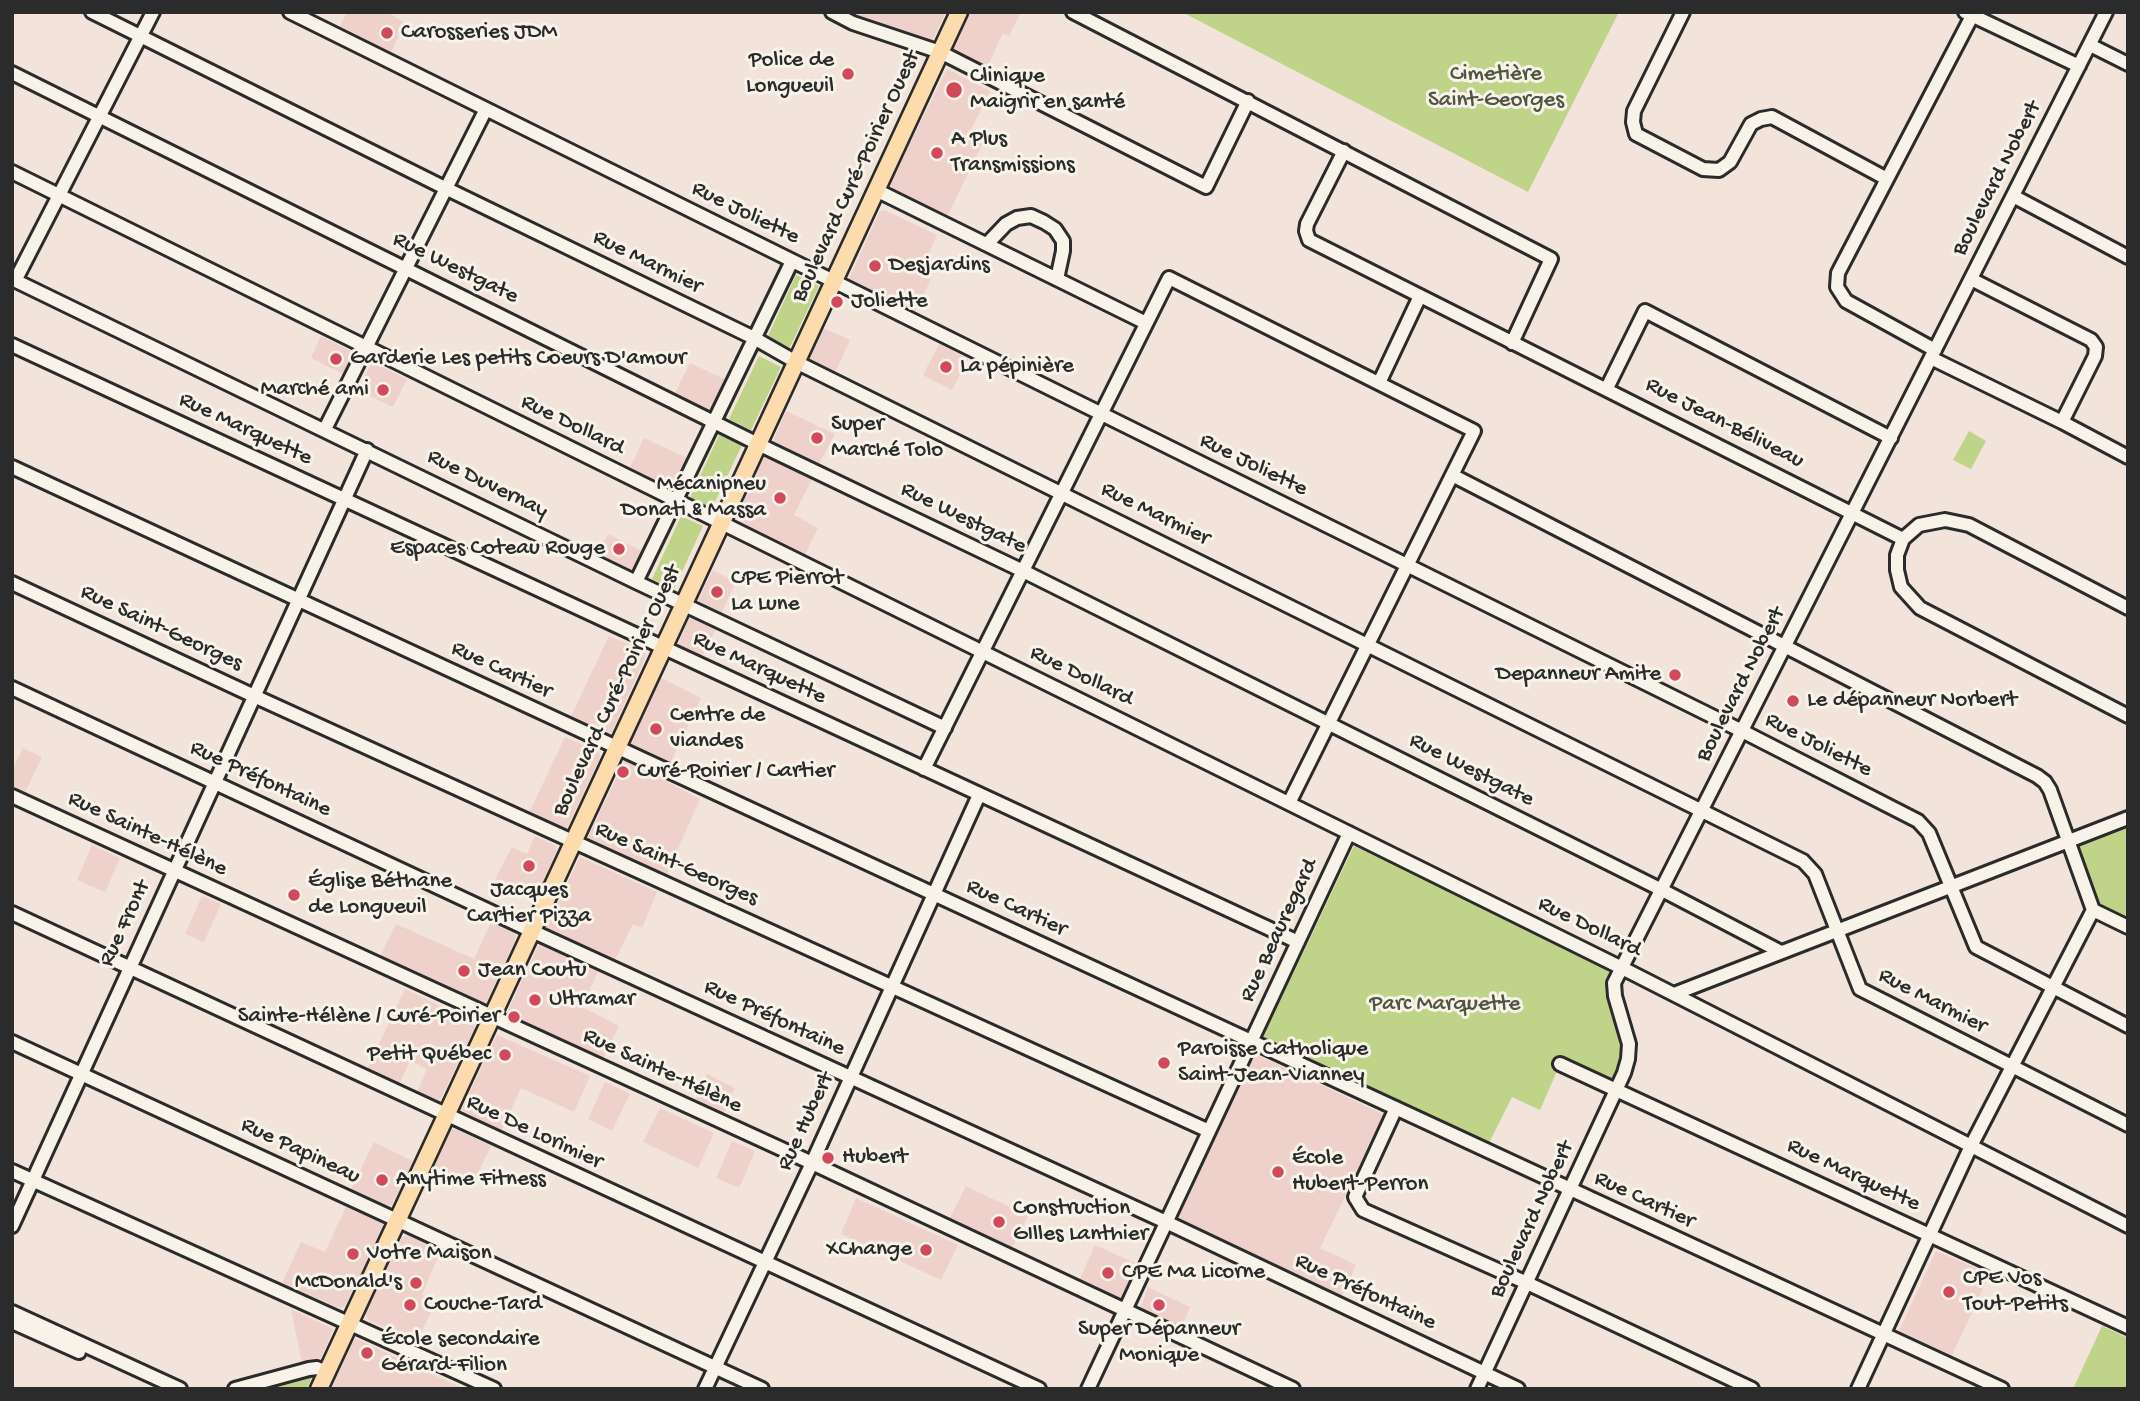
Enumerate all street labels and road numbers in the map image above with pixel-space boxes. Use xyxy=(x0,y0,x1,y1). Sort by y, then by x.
street label: Boulevard Curé-Poirier Ouest xyxy=(786,47,928,307)
street label: Boulevard Nobert xyxy=(1947,97,2049,261)
street label: Rue Joliette xyxy=(686,176,804,252)
street label: Rue Marmier xyxy=(588,225,706,301)
street label: Rue Westgate xyxy=(388,227,522,311)
street label: Rue Jean-Béliveau xyxy=(1640,372,1808,476)
street label: Rue Marquette xyxy=(174,387,316,473)
street label: Rue Dollard xyxy=(516,389,628,463)
street label: Rue Joliette xyxy=(1194,428,1312,504)
street label: Rue Duvernay xyxy=(422,444,552,526)
street label: Rue Westgate xyxy=(896,477,1030,561)
street label: Rue Marmier xyxy=(1096,477,1214,553)
street label: Boulevard Curé-Poirier Ouest xyxy=(547,561,689,821)
street label: Rue Saint-Georges xyxy=(75,579,247,679)
street label: Boulevard Nobert xyxy=(1691,603,1793,767)
street label: Rue Marquette xyxy=(688,626,830,712)
street label: Rue Cartier xyxy=(446,636,556,706)
street label: Rue Dollard xyxy=(1025,640,1137,714)
street label: Rue Joliette xyxy=(1760,707,1876,785)
street label: Rue Westgate xyxy=(1404,728,1538,814)
street label: Rue Préfontaine xyxy=(185,735,335,825)
street label: Rue Sainte-Hélène xyxy=(63,786,231,884)
street label: Rue Saint-Georges xyxy=(590,817,762,913)
street label: Rue Beauregard xyxy=(1235,855,1325,1007)
street label: Rue Cartier xyxy=(961,874,1071,944)
street label: Rue Front xyxy=(94,876,158,972)
street label: Rue Dollard xyxy=(1533,891,1645,965)
street label: Rue Marmier xyxy=(1873,963,1991,1041)
street label: Rue Préfontaine xyxy=(699,974,849,1064)
street label: Rue Sainte-Hélène xyxy=(578,1023,746,1121)
street label: Rue Hubert xyxy=(772,1068,842,1176)
street label: Rue De Lorimier xyxy=(461,1089,607,1177)
street label: Rue Papineau xyxy=(236,1112,364,1192)
street label: Rue Marquette xyxy=(1782,1133,1924,1219)
street label: Boulevard Nobert xyxy=(1485,1137,1581,1303)
street label: Rue Cartier xyxy=(1589,1166,1699,1236)
street label: Rue Préfontaine xyxy=(1290,1248,1440,1338)

